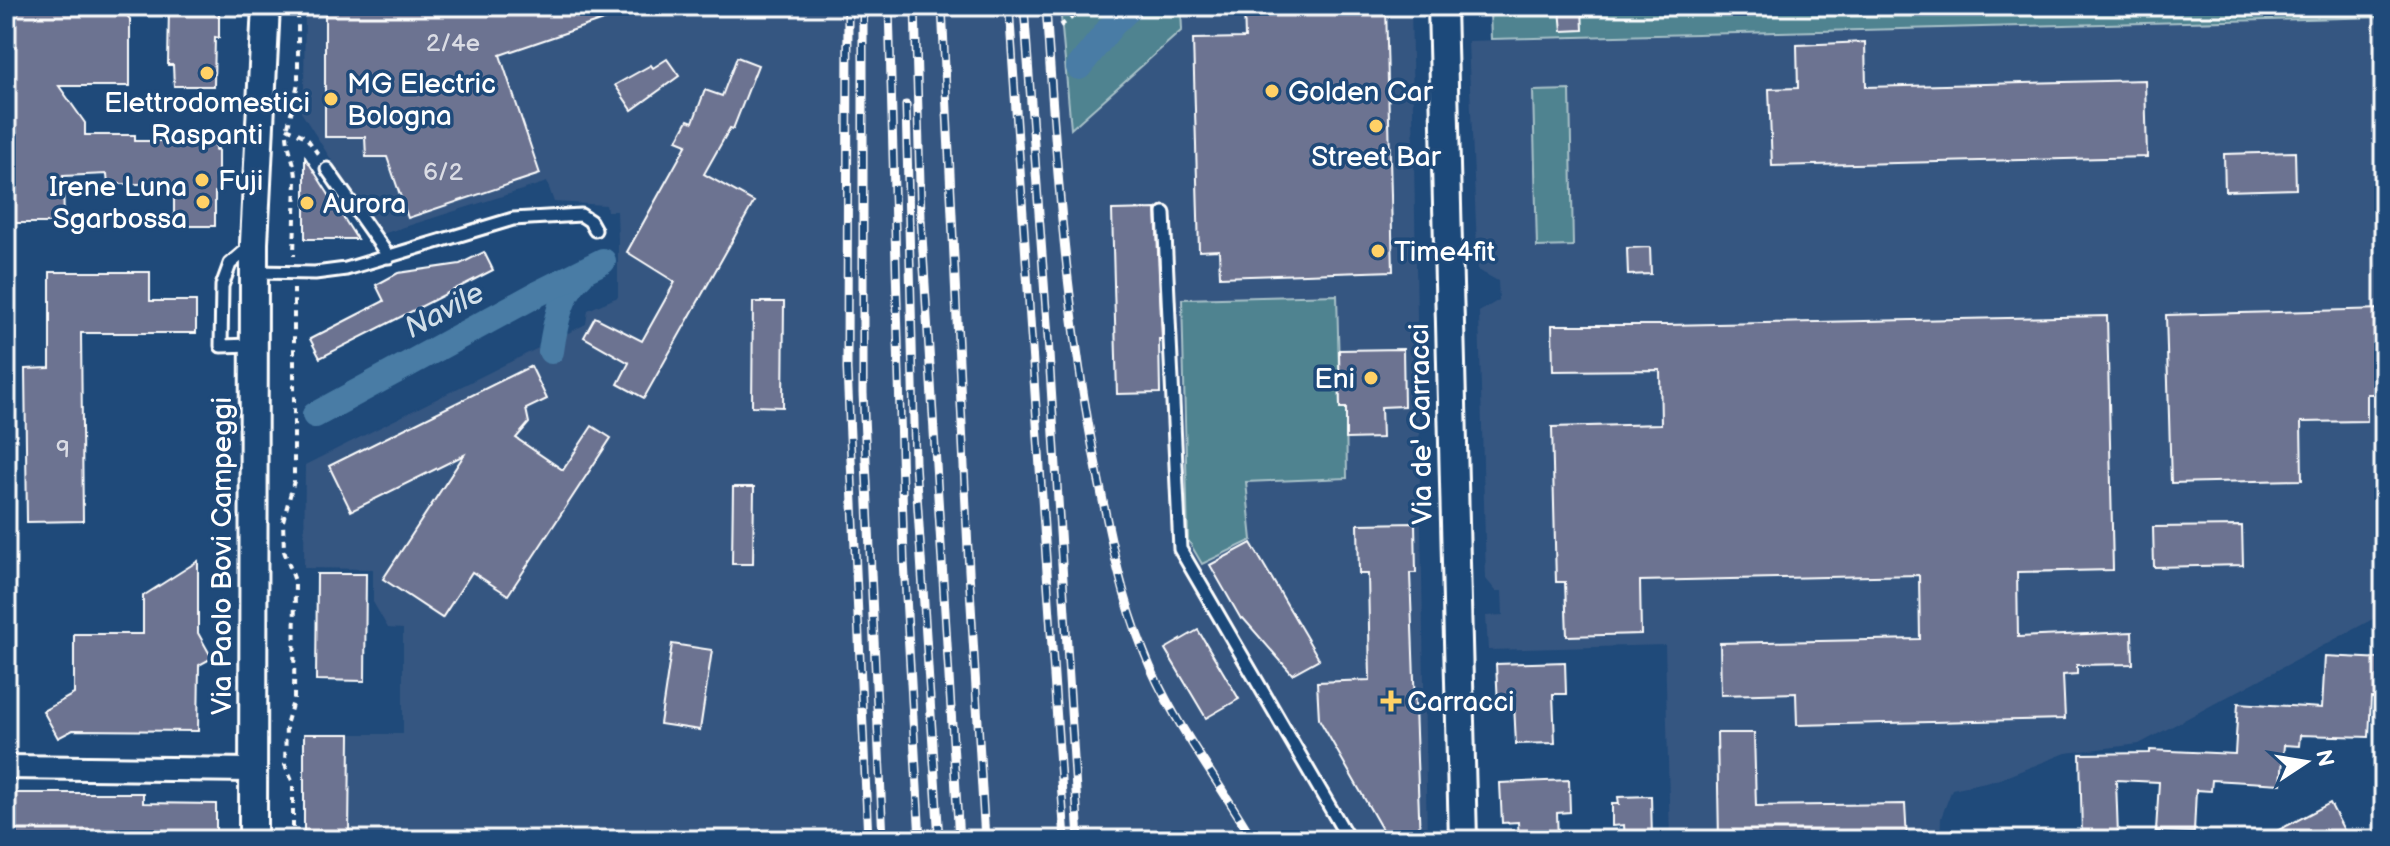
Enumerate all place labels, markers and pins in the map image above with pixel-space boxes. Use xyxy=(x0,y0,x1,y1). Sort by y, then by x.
marker: Elettrodomestici Raspanti xyxy=(198,64,216,82)
place label: MG Electric Bologna xyxy=(347,68,496,133)
place label: Golden Car xyxy=(1288,76,1434,109)
marker: Golden Car xyxy=(1263,82,1281,100)
place label: Elettrodomestici Raspanti xyxy=(104,87,310,152)
marker: MG Electric Bologna xyxy=(322,90,340,108)
marker: Street Bar xyxy=(1367,117,1385,135)
place label: Street Bar xyxy=(1311,141,1442,174)
place label: Fuji xyxy=(218,165,263,198)
place label: Irene Luna Sgarbossa xyxy=(49,171,187,236)
marker: Fuji xyxy=(193,171,211,189)
place label: Aurora xyxy=(323,188,406,221)
marker: Irene Luna Sgarbossa xyxy=(194,193,212,211)
marker: Aurora xyxy=(298,194,316,212)
place label: Time4fit xyxy=(1394,236,1496,269)
marker: Time4fit xyxy=(1369,242,1387,260)
place label: Eni xyxy=(1314,363,1355,396)
marker: Eni xyxy=(1362,369,1380,387)
place label: Carracci xyxy=(1407,686,1515,719)
marker: Carracci xyxy=(1382,692,1400,710)

